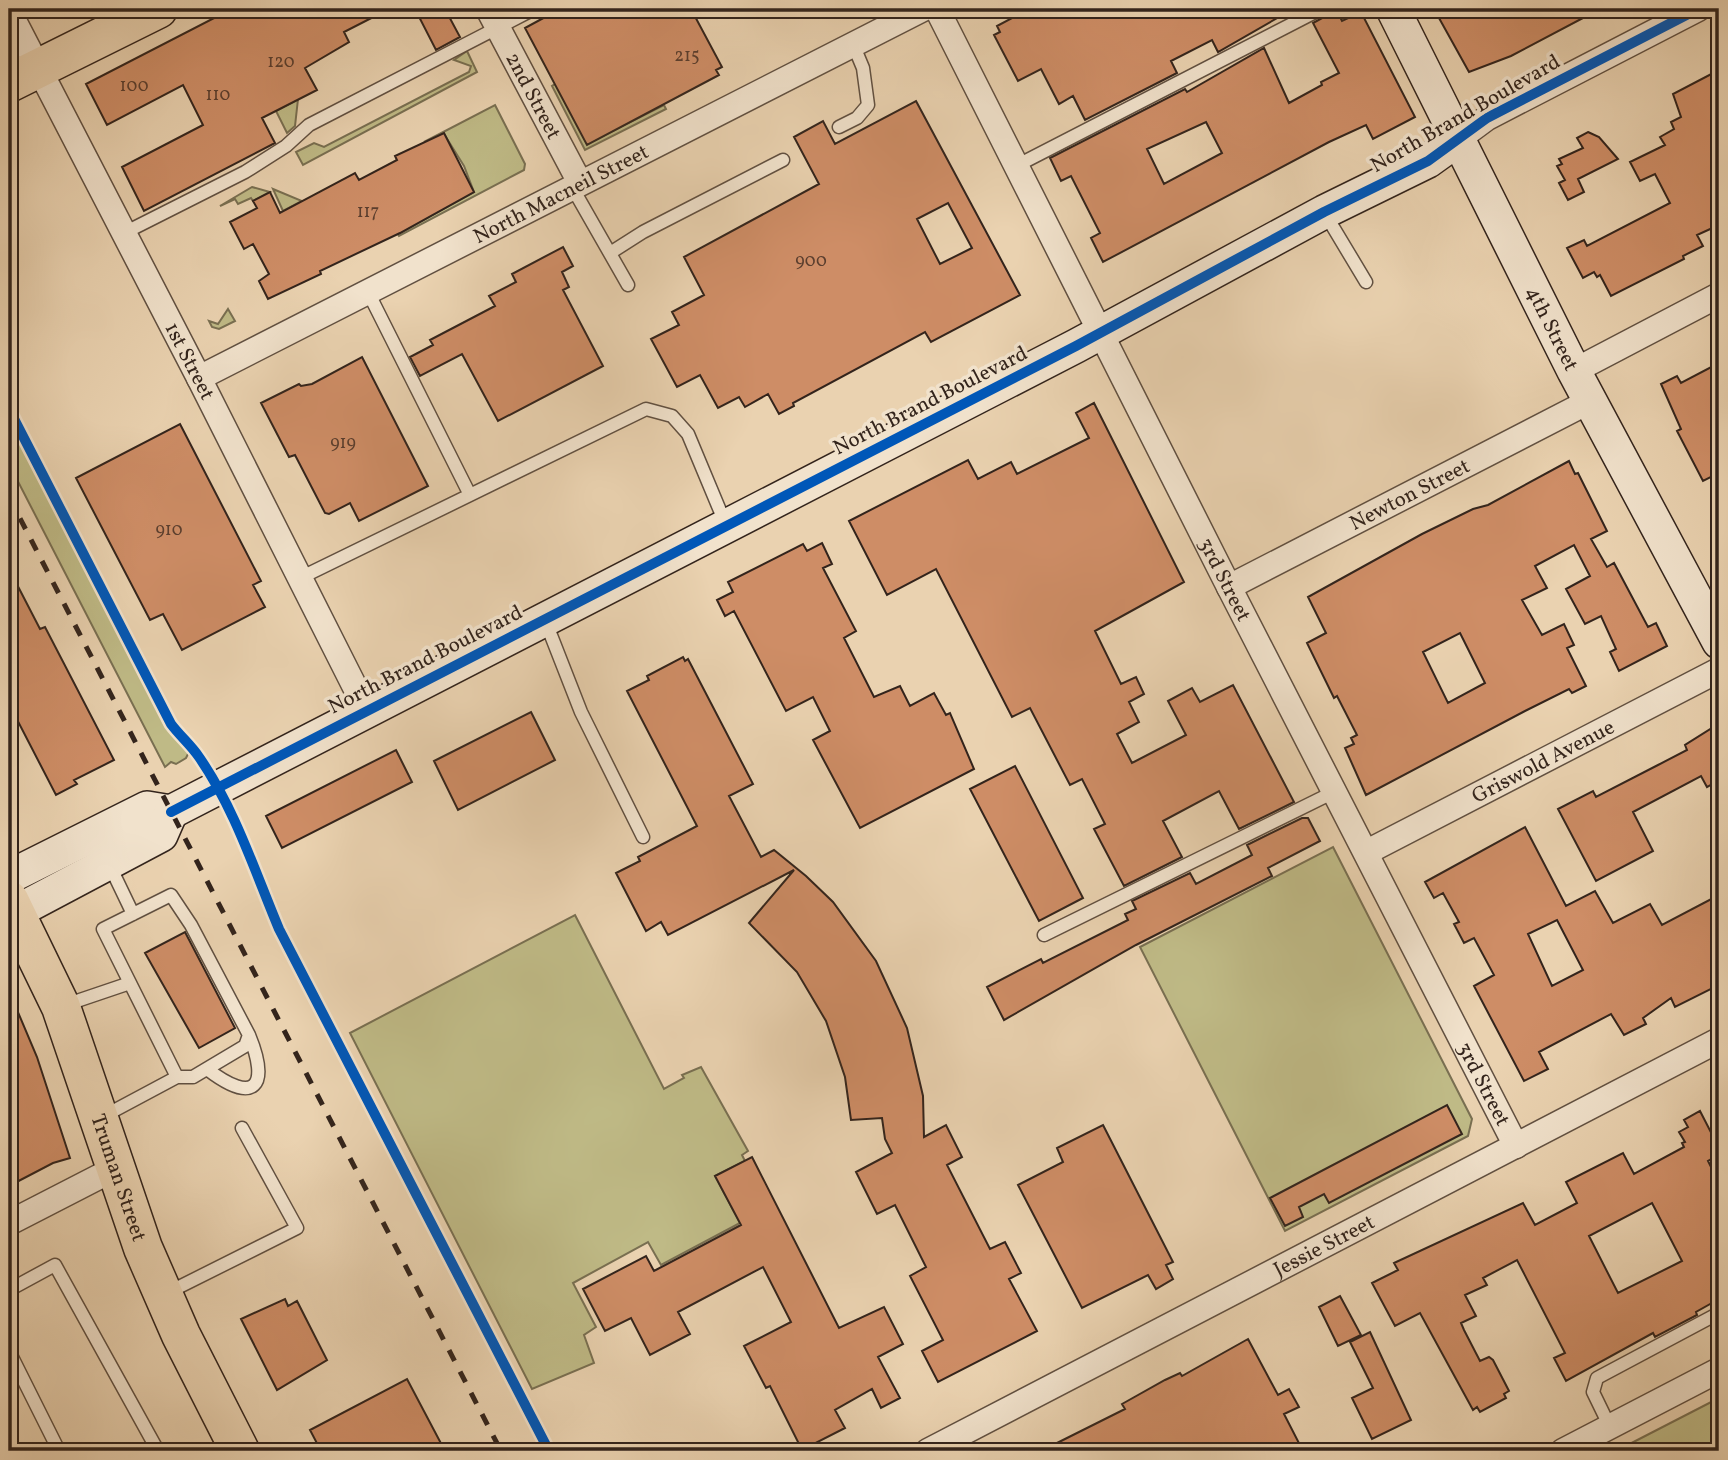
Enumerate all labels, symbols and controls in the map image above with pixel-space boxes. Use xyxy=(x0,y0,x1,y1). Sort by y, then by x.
house number: 215 xyxy=(674,44,700,69)
street label: 2nd Street xyxy=(497,48,567,145)
street label: North Brand Boulevard xyxy=(1365,48,1566,181)
house number: 120 xyxy=(267,50,295,75)
house number: 100 xyxy=(120,74,149,99)
house number: 110 xyxy=(206,83,231,108)
street label: North Macneil Street xyxy=(469,138,654,252)
house number: 117 xyxy=(357,200,379,225)
house number: 900 xyxy=(795,249,827,274)
street label: 4th Street xyxy=(1518,281,1585,376)
street label: 1st Street xyxy=(157,318,221,405)
street label: North Brand Boulevard xyxy=(828,340,1033,463)
house number: 919 xyxy=(330,431,356,456)
street label: Newton Street xyxy=(1345,452,1475,538)
house number: 910 xyxy=(155,518,183,543)
street label: 3rd Street xyxy=(1190,533,1257,627)
street label: North Brand Boulevard xyxy=(323,599,528,722)
street label: Griswold Avenue xyxy=(1467,713,1620,811)
street label: 3rd Street xyxy=(1449,1037,1516,1131)
street label: Truman Street xyxy=(82,1110,153,1246)
street label: Jessie Street xyxy=(1269,1208,1380,1285)

